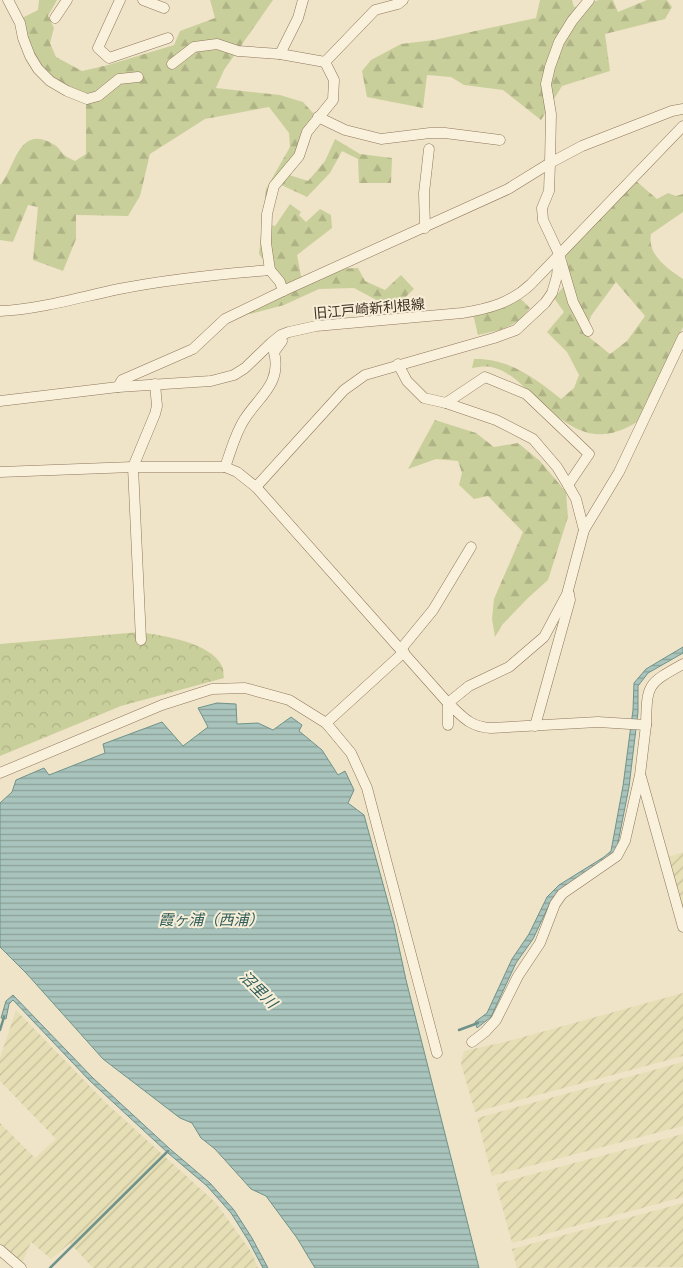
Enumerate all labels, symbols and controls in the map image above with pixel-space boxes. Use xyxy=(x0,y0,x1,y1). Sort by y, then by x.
street label: 旧江戸崎新利根線 xyxy=(312,294,426,322)
water label: 霞ヶ浦（西浦） xyxy=(158,909,264,929)
water label: 沼里川 xyxy=(236,966,283,1013)

